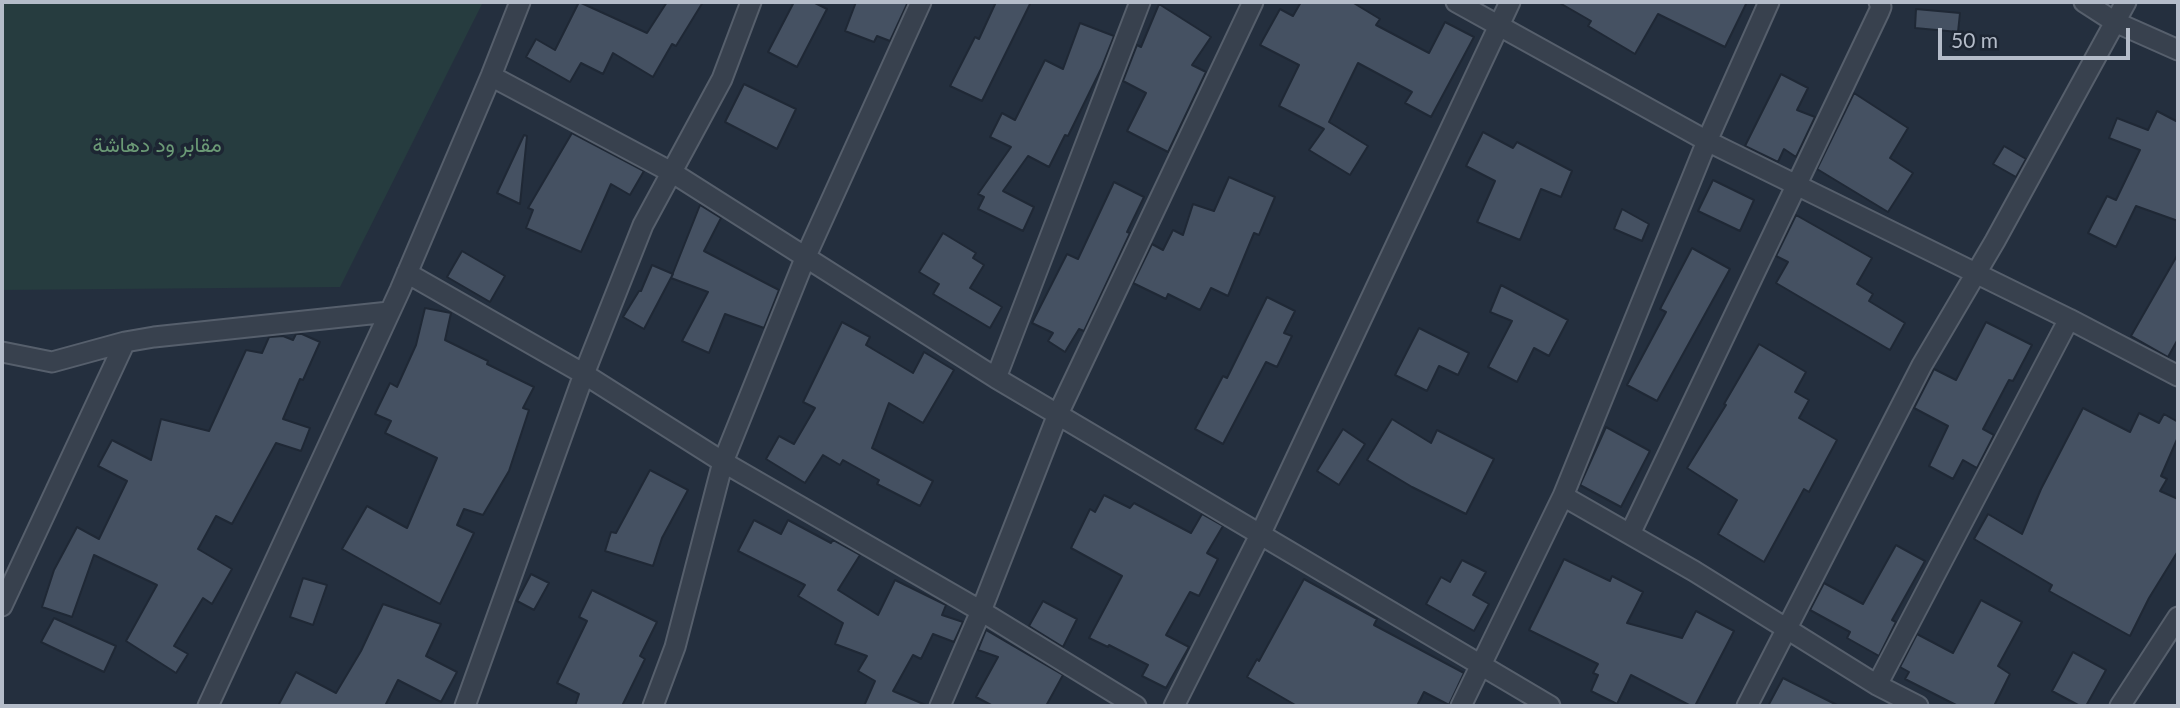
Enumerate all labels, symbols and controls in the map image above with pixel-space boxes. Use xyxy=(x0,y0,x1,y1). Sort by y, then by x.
scale bar xyxy=(1942,14,2134,58)
text: 50 m xyxy=(1951,27,1998,52)
park label: مقابر ود دهاشة xyxy=(92,132,222,158)

